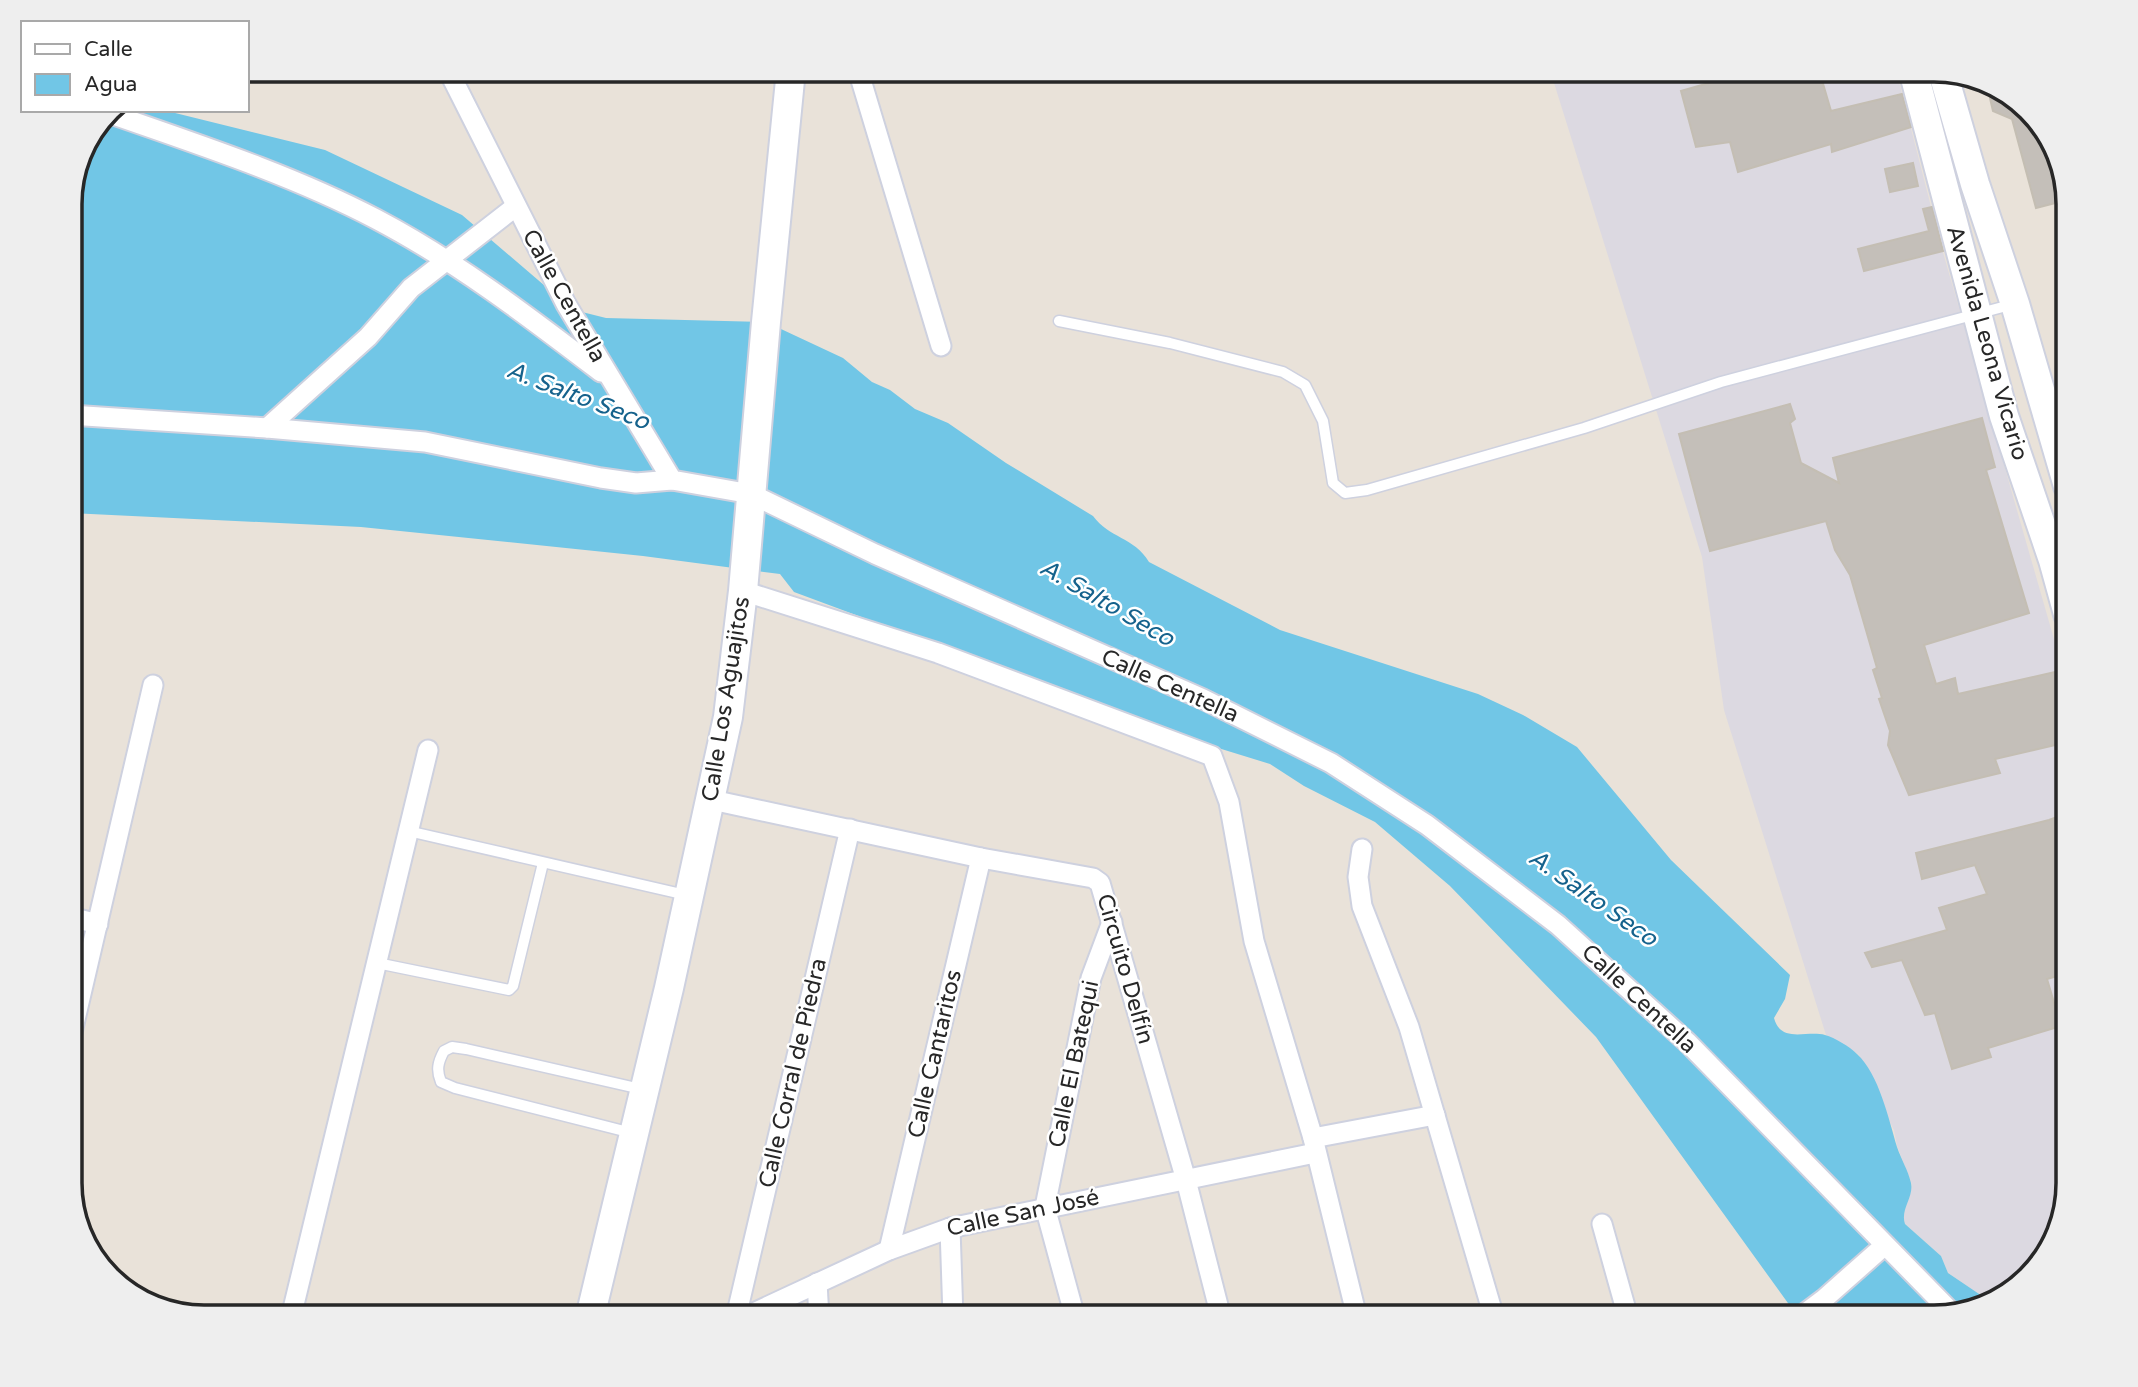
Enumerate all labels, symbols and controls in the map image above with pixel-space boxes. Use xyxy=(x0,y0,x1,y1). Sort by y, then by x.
legend xyxy=(21,21,248,112)
text: Calle xyxy=(84,37,133,62)
text: Agua xyxy=(84,72,137,97)
street label: Avenida Leona Vicario xyxy=(1940,222,2034,464)
street label: Calle Centella xyxy=(516,225,612,367)
water label: A. Salto Seco xyxy=(503,356,655,437)
water label: A. Salto Seco xyxy=(1035,553,1180,654)
street label: Calle Los Aguajitos xyxy=(696,594,756,804)
street label: Calle Centella xyxy=(1097,643,1243,729)
water label: A. Salto Seco xyxy=(1523,843,1664,954)
street label: Circuito Delfín xyxy=(1090,891,1160,1047)
street label: Calle Centella xyxy=(1575,938,1703,1060)
street label: Calle Corral de Piedra xyxy=(753,955,833,1191)
street label: Calle Cantaritos xyxy=(902,967,968,1141)
street label: Calle El Batequi xyxy=(1043,978,1105,1150)
street label: Calle San José xyxy=(944,1183,1102,1243)

